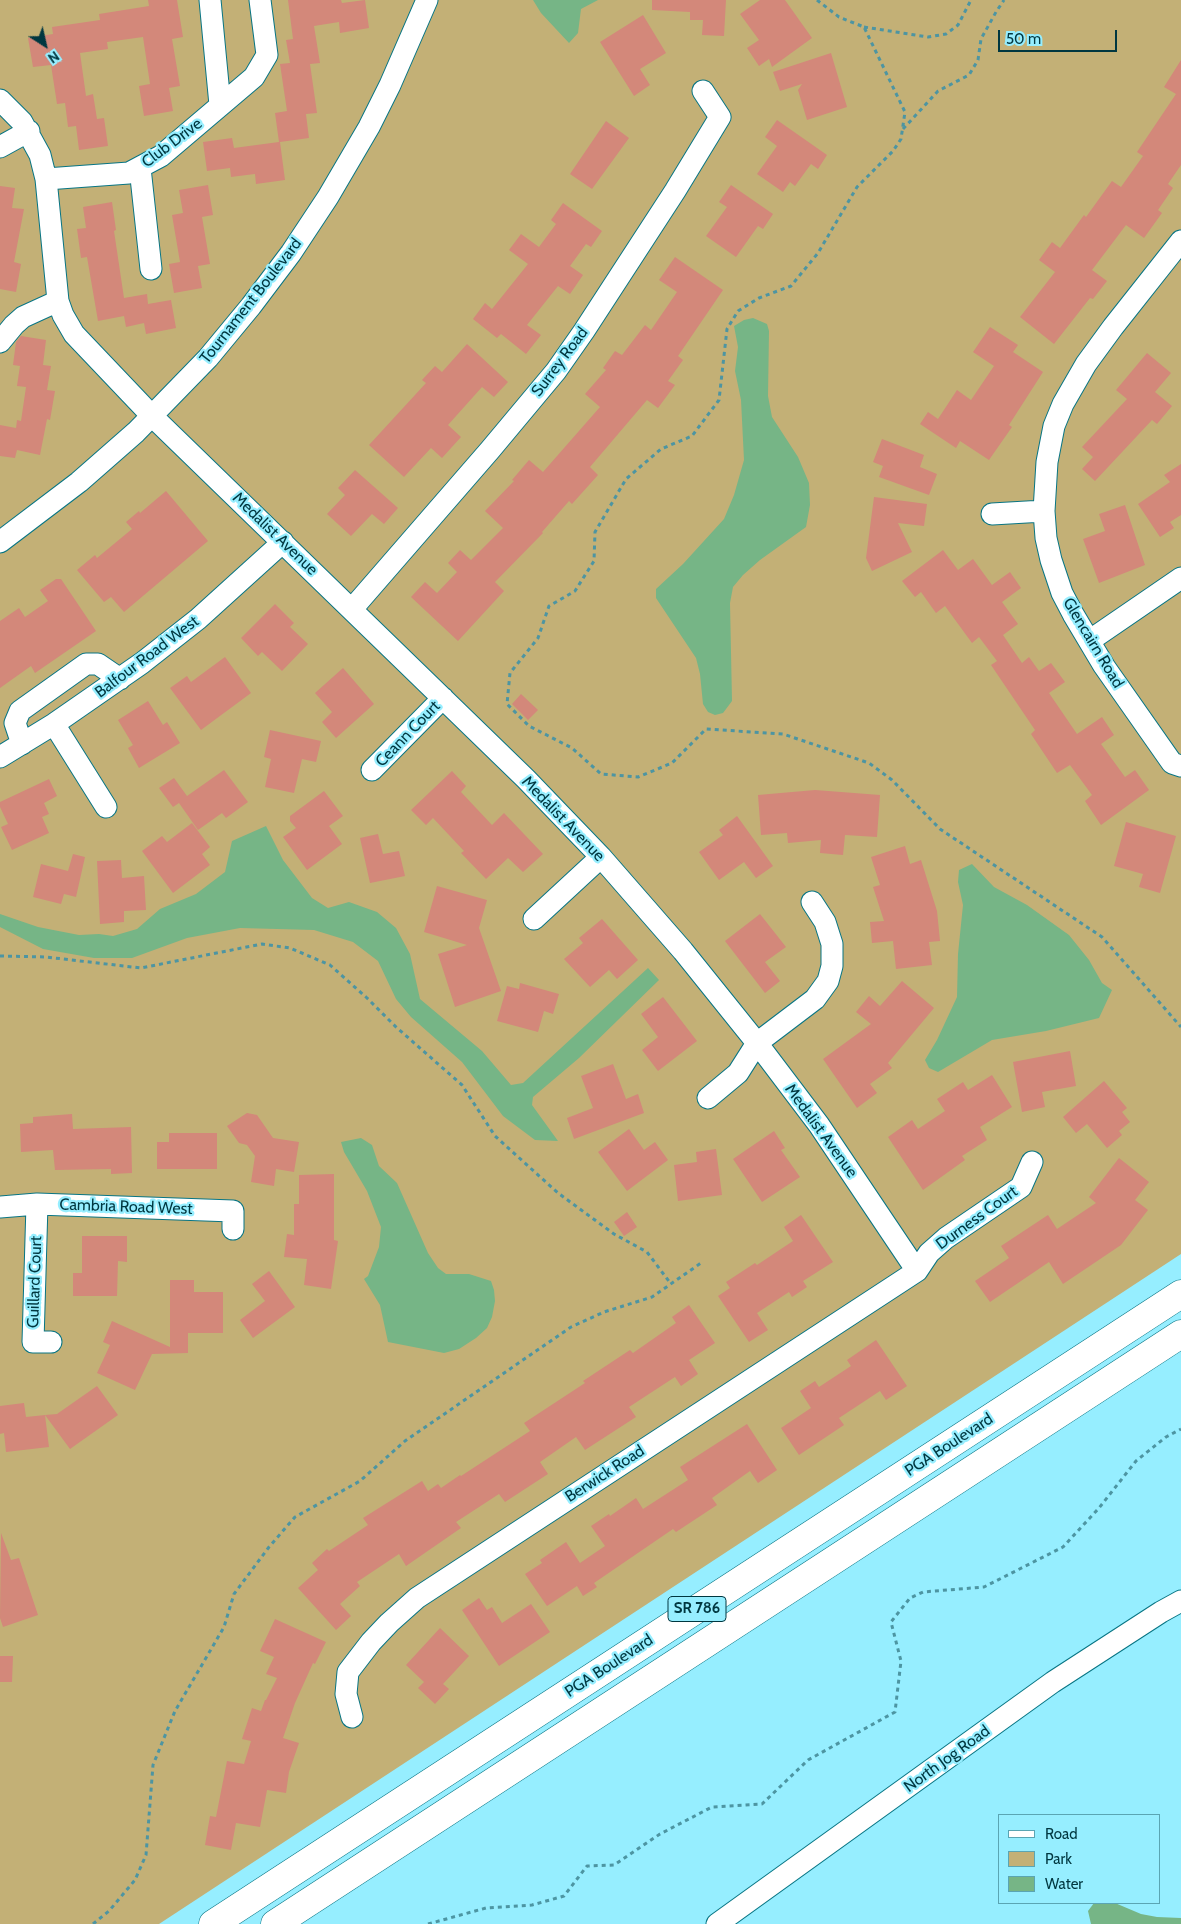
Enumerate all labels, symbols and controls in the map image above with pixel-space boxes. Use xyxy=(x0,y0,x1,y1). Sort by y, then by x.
north arrow xyxy=(20,20,70,70)
scale bar xyxy=(1001,20,1120,52)
text: 50 m xyxy=(1006,30,1041,48)
text: N xyxy=(44,47,63,68)
street label: Club Drive xyxy=(138,114,206,172)
street label: Tournament Boulevard xyxy=(196,234,306,368)
street label: Surrey Road xyxy=(528,323,592,401)
street label: Medalist Avenue xyxy=(228,489,322,579)
street label: Glencairn Road xyxy=(1058,594,1128,692)
street label: Balfour Road West xyxy=(91,612,203,702)
street label: Ceann Court xyxy=(372,697,444,771)
street label: Medalist Avenue xyxy=(518,772,608,866)
street label: Medalist Avenue xyxy=(781,1080,861,1182)
street label: Durness Court xyxy=(932,1182,1022,1254)
street label: Cambria Road West xyxy=(59,1195,193,1219)
street label: Guillard Court xyxy=(24,1236,46,1328)
street label: PGA Boulevard xyxy=(901,1409,997,1481)
street label: Berwick Road xyxy=(562,1441,648,1507)
road number: SR 786 xyxy=(668,1596,726,1622)
street label: PGA Boulevard xyxy=(561,1630,657,1702)
street label: North Jog Road xyxy=(900,1721,994,1797)
legend xyxy=(998,1814,1161,1904)
text: Road xyxy=(1045,1825,1078,1843)
text: Park xyxy=(1045,1850,1072,1868)
text: Water xyxy=(1045,1875,1083,1893)

